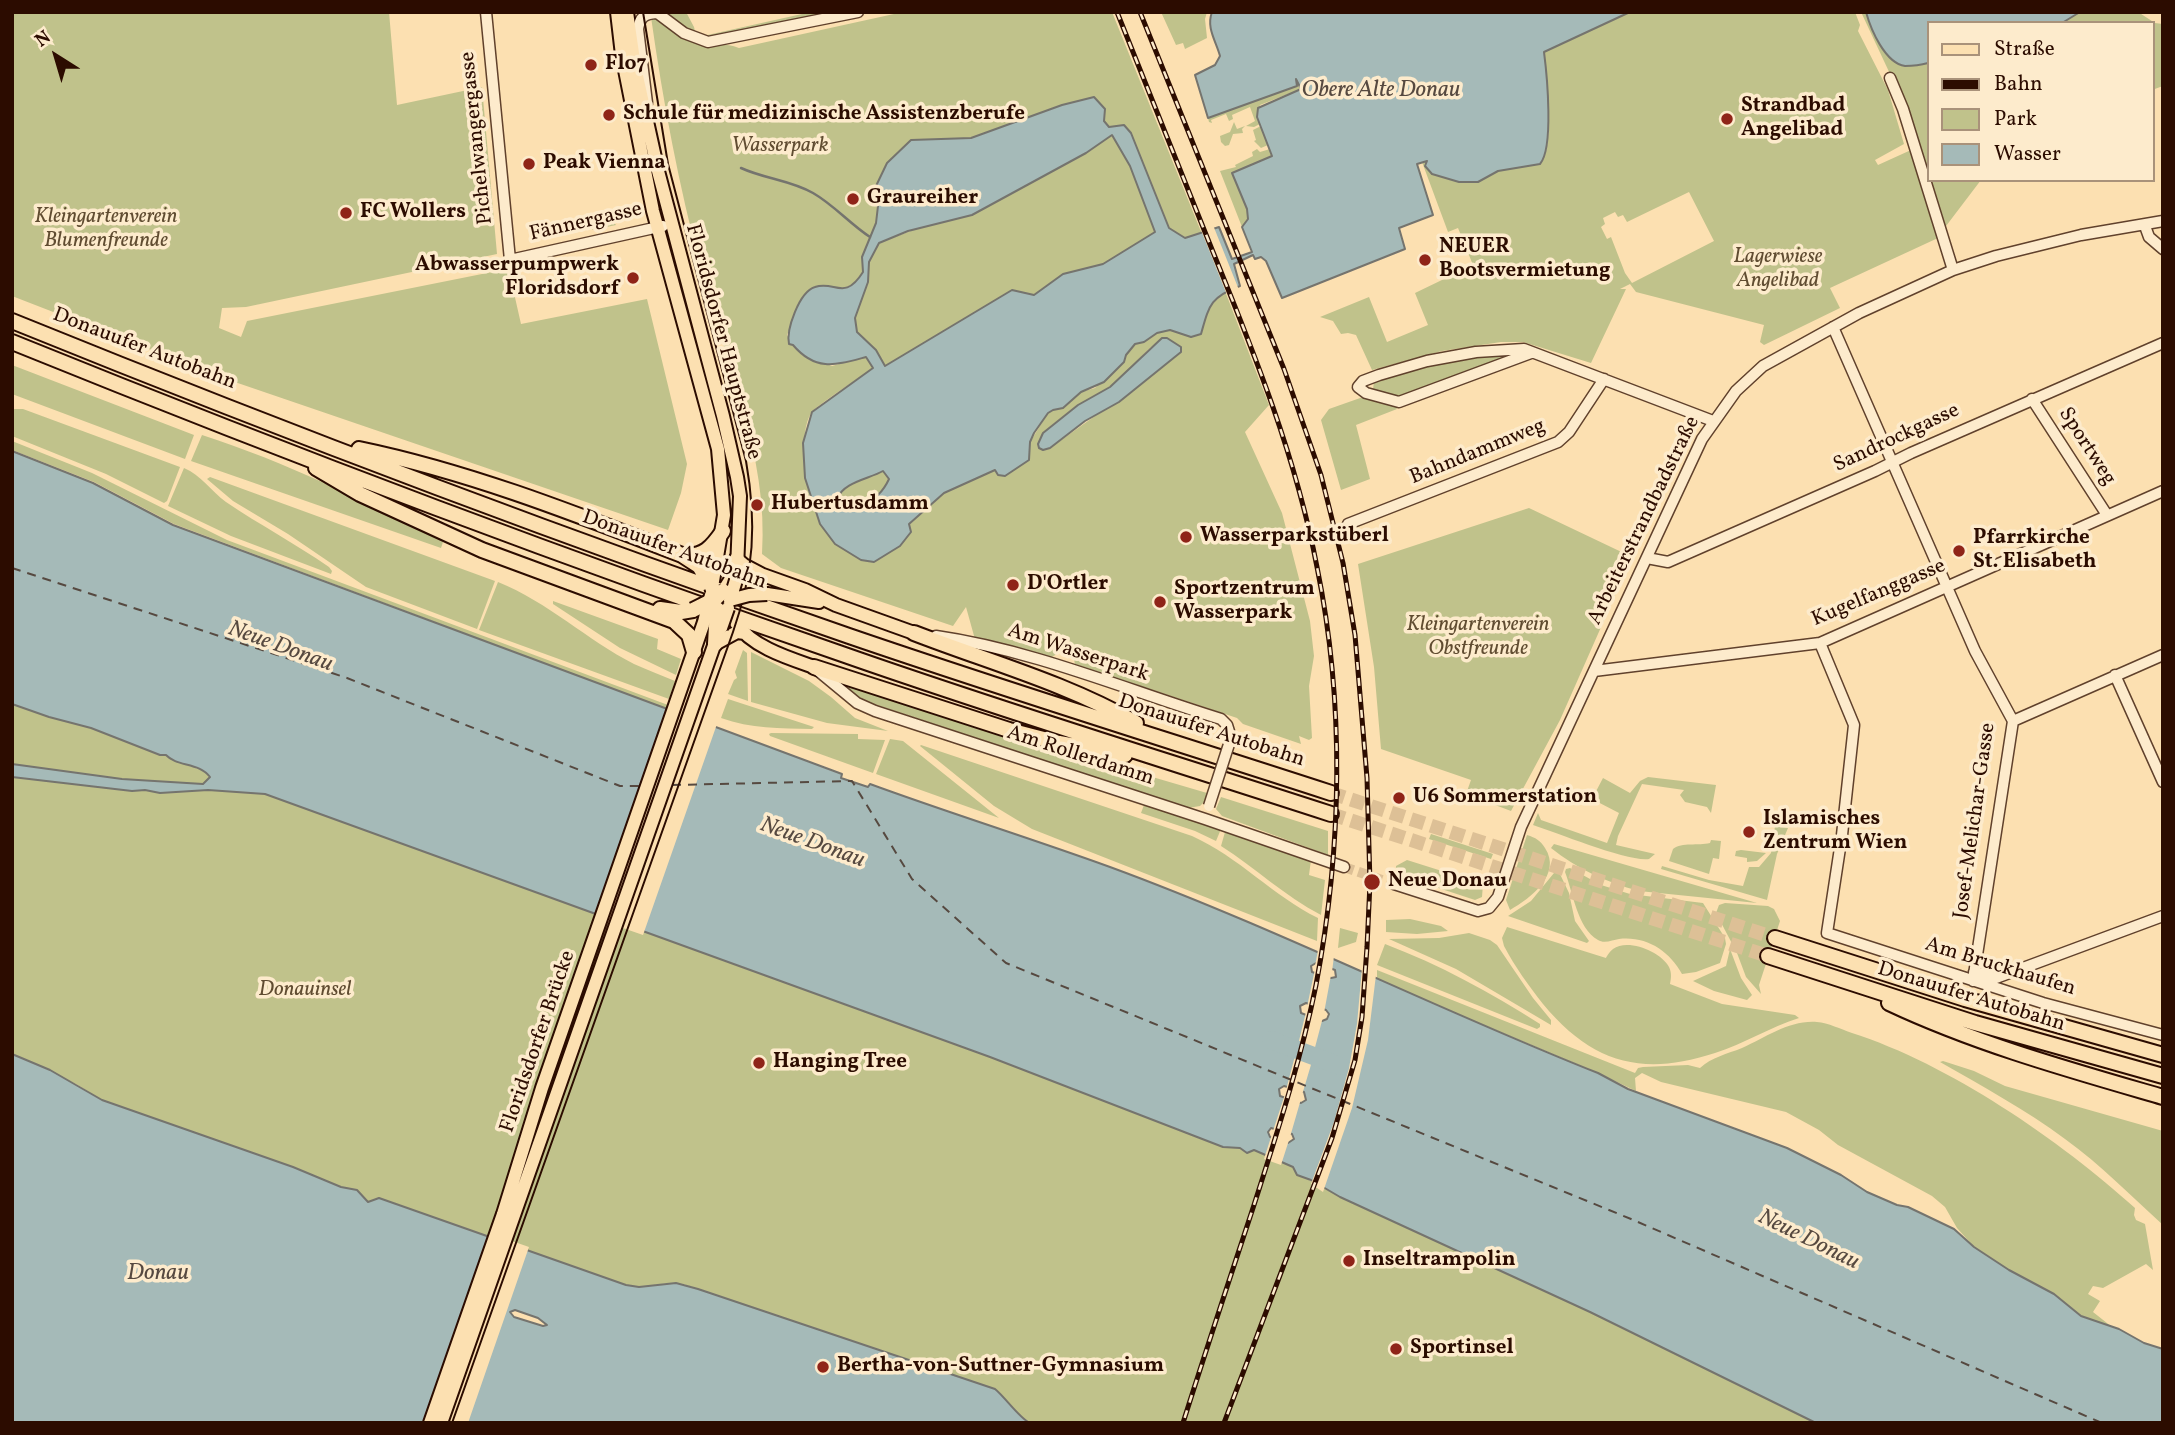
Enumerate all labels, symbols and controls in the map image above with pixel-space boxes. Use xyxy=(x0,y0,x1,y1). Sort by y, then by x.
north arrow xyxy=(21,21,91,91)
legend xyxy=(1926,21,2154,182)
text: N xyxy=(30,25,57,54)
text: Straße xyxy=(1994,35,2055,64)
street label: Pichelwangergasse xyxy=(456,50,500,226)
place label: Flo7 xyxy=(605,52,647,78)
marker: Flo7 xyxy=(583,57,599,73)
text: Bahn xyxy=(1994,70,2043,99)
water label: Obere Alte Donau xyxy=(1302,78,1460,106)
place label: Strandbad Angelibad xyxy=(1741,94,1845,144)
place label: Schule für medizinische Assistenzberufe xyxy=(623,102,1025,128)
text: Park xyxy=(1994,105,2037,134)
marker: Schule für medizinische Assistenzberufe xyxy=(601,107,617,123)
marker: Strandbad Angelibad xyxy=(1719,111,1735,127)
park label: Wasserpark xyxy=(732,134,828,160)
text: Wasser xyxy=(1994,140,2061,169)
place label: Peak Vienna xyxy=(543,151,666,177)
marker: Peak Vienna xyxy=(521,156,537,172)
place label: Graureiher xyxy=(867,186,978,212)
marker: Graureiher xyxy=(845,191,861,207)
street label: Fännergasse xyxy=(527,198,645,248)
place label: FC Wollers xyxy=(360,200,466,226)
park label: Kleingartenverein Blumenfreunde xyxy=(35,205,177,255)
marker: FC Wollers xyxy=(338,205,354,221)
street label: Floridsdorfer Hauptstraße xyxy=(678,221,766,463)
place label: NEUER Bootsvermietung xyxy=(1439,235,1610,285)
park label: Lagerwiese Angelibad xyxy=(1734,245,1822,295)
marker: NEUER Bootsvermietung xyxy=(1417,252,1433,268)
place label: Abwasserpumpwerk Floridsdorf xyxy=(415,253,619,303)
marker: Abwasserpumpwerk Floridsdorf xyxy=(625,270,641,286)
street label: Donauufer Autobahn xyxy=(49,303,239,397)
street label: Sandrockgasse xyxy=(1830,399,1964,479)
street label: Sportweg xyxy=(2052,403,2120,491)
street label: Arbeiterstrandbadstraße xyxy=(1583,412,1707,630)
street label: Bahndammweg xyxy=(1407,414,1549,492)
place label: Hubertusdamm xyxy=(771,492,929,518)
marker: Hubertusdamm xyxy=(749,497,765,513)
street label: Donauufer Autobahn xyxy=(578,506,770,596)
place label: Wasserparkstüberl xyxy=(1200,524,1389,550)
place label: Pfarrkirche St. Elisabeth xyxy=(1973,526,2097,576)
marker: Wasserparkstüberl xyxy=(1178,529,1194,545)
marker: Pfarrkirche St. Elisabeth xyxy=(1951,543,1967,559)
street label: Kugelfanggasse xyxy=(1808,554,1950,634)
place label: D'Ortler xyxy=(1027,572,1108,598)
marker: D'Ortler xyxy=(1005,577,1021,593)
place label: Sportzentrum Wasserpark xyxy=(1174,577,1315,627)
marker: Sportzentrum Wasserpark xyxy=(1152,594,1168,610)
park label: Kleingartenverein Obstfreunde xyxy=(1407,613,1549,663)
water label: Neue Donau xyxy=(224,616,336,680)
street label: Am Wasserpark xyxy=(1004,619,1152,689)
street label: Donauufer Autobahn xyxy=(1115,690,1307,774)
street label: Am Rollerdamm xyxy=(1003,721,1157,793)
street label: Josef-Melichar-Gasse xyxy=(1950,721,2002,921)
place label: U6 Sommerstation xyxy=(1413,785,1597,811)
marker: U6 Sommerstation xyxy=(1391,790,1407,806)
place label: Islamisches Zentrum Wien xyxy=(1763,807,1907,857)
water label: Neue Donau xyxy=(756,812,868,876)
marker: Islamisches Zentrum Wien xyxy=(1741,824,1757,840)
place label: Neue Donau xyxy=(1388,869,1507,895)
marker: Neue Donau xyxy=(1362,872,1382,892)
street label: Am Bruckhaufen xyxy=(1922,933,2078,1003)
street label: Floridsdorfer Brücke xyxy=(496,948,582,1136)
street label: Donauufer Autobahn xyxy=(1874,957,2068,1039)
park label: Donauinsel xyxy=(259,978,351,1004)
place label: Hanging Tree xyxy=(773,1050,907,1076)
marker: Hanging Tree xyxy=(751,1055,767,1071)
water label: Neue Donau xyxy=(1753,1205,1863,1277)
place label: Inseltrampolin xyxy=(1363,1248,1516,1274)
marker: Inseltrampolin xyxy=(1341,1253,1357,1269)
water label: Donau xyxy=(127,1261,189,1289)
place label: Sportinsel xyxy=(1410,1336,1514,1362)
marker: Sportinsel xyxy=(1388,1341,1404,1357)
place label: Bertha-von-Suttner-Gymnasium xyxy=(837,1354,1164,1380)
marker: Bertha-von-Suttner-Gymnasium xyxy=(815,1359,831,1375)

